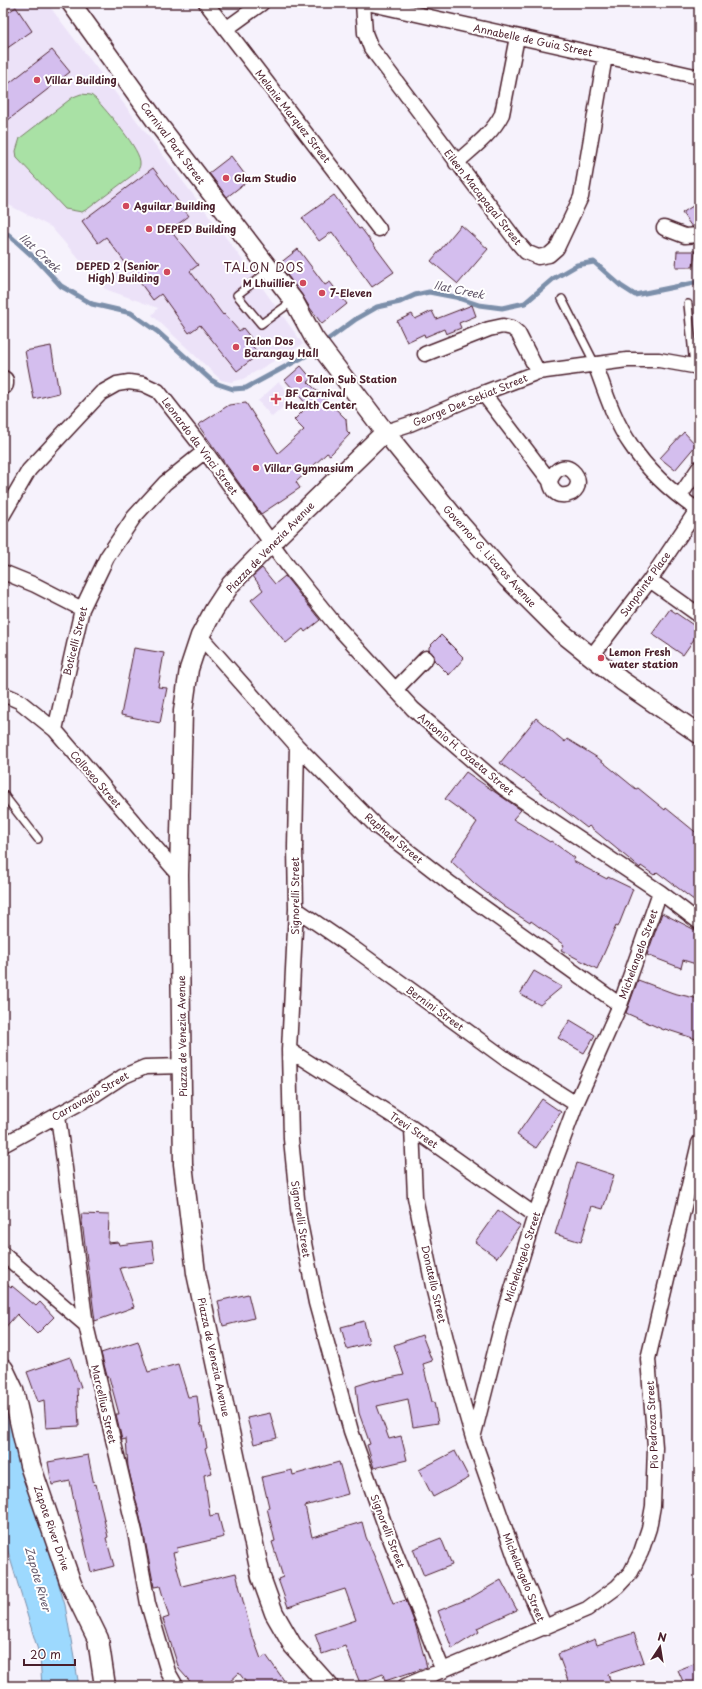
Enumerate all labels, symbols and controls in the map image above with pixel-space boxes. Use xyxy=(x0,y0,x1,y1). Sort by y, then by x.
street label: Annabelle de Guia Street xyxy=(472,20,594,59)
street label: Melanie Marquez Street xyxy=(252,66,335,166)
place label: Villar Building xyxy=(45,72,117,87)
marker: Villar Building xyxy=(32,75,42,85)
street label: Carnival Park Street xyxy=(138,99,209,187)
street label: Eileen Macapagal Street xyxy=(441,146,526,248)
place label: Glam Studio xyxy=(234,170,296,185)
marker: Glam Studio xyxy=(221,173,231,183)
place label: Aguilar Building xyxy=(133,198,215,213)
marker: Aguilar Building xyxy=(121,201,131,211)
place label: DEPED Building xyxy=(157,221,236,236)
marker: DEPED Building xyxy=(144,224,154,234)
water label: Ilat Creek xyxy=(16,229,66,277)
place label: DEPED 2 (Senior High) Building xyxy=(76,258,160,285)
district label: TALON DOS xyxy=(223,258,305,276)
marker: DEPED 2 (Senior High) Building xyxy=(162,267,172,277)
place label: M Lhuillier xyxy=(243,275,296,290)
water label: Ilat Creek xyxy=(432,276,487,303)
marker: M Lhuillier xyxy=(298,278,308,288)
place label: 7-Eleven xyxy=(330,285,372,300)
marker: 7-Eleven xyxy=(317,288,327,298)
place label: Talon Dos Barangay Hall xyxy=(244,333,318,361)
marker: Talon Dos Barangay Hall xyxy=(231,342,241,352)
street label: George Dee Sekiat Street xyxy=(410,370,529,429)
place label: Talon Sub Station xyxy=(307,371,397,386)
marker: Talon Sub Station xyxy=(294,374,304,384)
place label: BF Carnival Health Center xyxy=(285,385,357,412)
marker: BF Carnival Health Center xyxy=(270,393,282,405)
street label: Leonardo da Vinci Street xyxy=(159,394,242,498)
place label: Villar Gymnasium xyxy=(264,460,354,476)
marker: Villar Gymnasium xyxy=(251,463,261,473)
street label: Piazza de Venezia Avenue xyxy=(222,497,318,596)
street label: Governor G. Licaros Avenue xyxy=(440,501,541,610)
street label: Sunpointe Place xyxy=(616,548,673,619)
street label: Boticelli Street xyxy=(59,605,90,677)
place label: Lemon Fresh water station xyxy=(609,644,678,671)
marker: Lemon Fresh water station xyxy=(596,653,606,663)
street label: Antonio H. Ozaeta Street xyxy=(415,709,518,798)
street label: Colloseo Street xyxy=(67,747,126,811)
street label: Raphael Street xyxy=(362,809,427,866)
street label: Signorelli Street xyxy=(287,857,302,935)
street label: Michelangelo Street xyxy=(614,907,661,1001)
street label: Piazza de Venezia Avenue xyxy=(173,975,190,1097)
street label: Bernini Street xyxy=(403,981,467,1034)
street label: Carravagio Street xyxy=(48,1067,131,1124)
street label: Trevi Street xyxy=(387,1108,441,1151)
street label: Signorelli Street xyxy=(288,1179,315,1258)
street label: Michelangelo Street xyxy=(500,1210,543,1304)
street label: Donatello Street xyxy=(418,1243,451,1324)
street label: Piazza de Venezia Avenue xyxy=(195,1296,235,1418)
street label: Marcellius Street xyxy=(88,1363,121,1445)
street label: Pio Pedroza Street xyxy=(642,1381,661,1469)
street label: Zapote River Drive xyxy=(31,1483,74,1573)
street label: Signorelli Street xyxy=(368,1492,409,1570)
street label: Michelangelo Street xyxy=(500,1530,549,1623)
water label: Zapote River xyxy=(21,1544,56,1615)
north arrow xyxy=(640,1627,680,1667)
text: N xyxy=(656,1628,668,1646)
scale bar xyxy=(24,1641,75,1667)
text: 20 m xyxy=(30,1645,61,1663)

